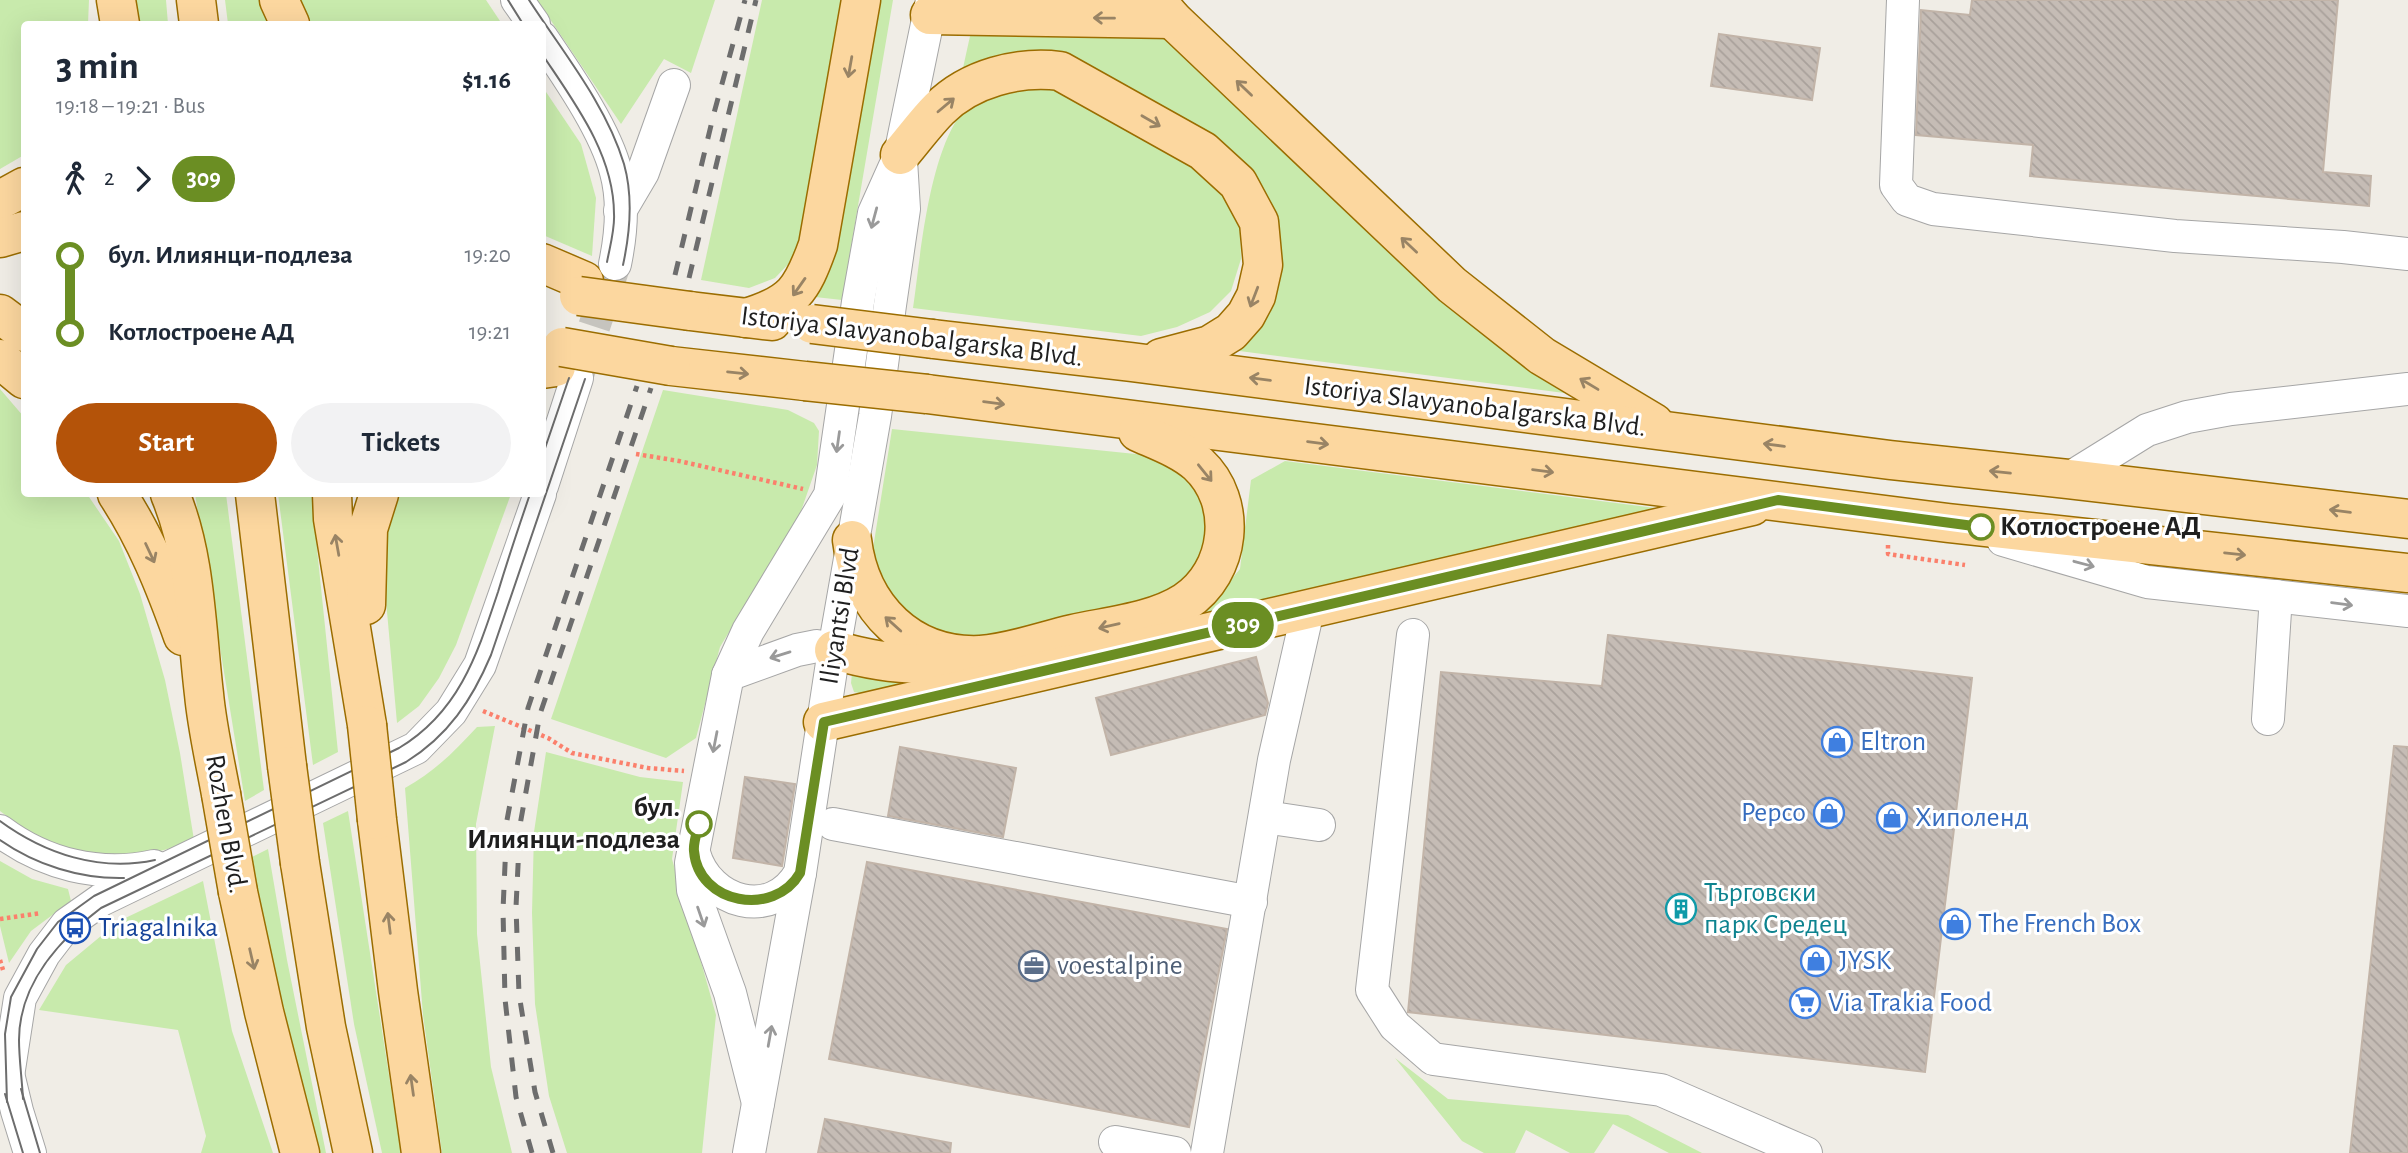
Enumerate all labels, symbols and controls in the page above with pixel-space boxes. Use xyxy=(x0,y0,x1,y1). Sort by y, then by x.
one-way arrow xyxy=(1093,11,1116,25)
text: 3 min xyxy=(56,48,139,86)
one-way arrow xyxy=(842,55,856,78)
text: $1.16 xyxy=(462,67,511,93)
one-way arrow xyxy=(1236,80,1253,97)
text: 19:18 – 19:21 · Bus xyxy=(56,95,205,118)
one-way arrow xyxy=(937,97,955,113)
one-way arrow xyxy=(1141,115,1161,129)
icon: walk xyxy=(56,160,94,198)
icon: forward xyxy=(124,160,162,198)
text: 2 xyxy=(104,167,114,190)
text: 309 xyxy=(186,167,221,191)
one-way arrow xyxy=(867,206,880,228)
one-way arrow xyxy=(1400,237,1418,253)
text: бул. Илиянци-подлеза xyxy=(108,242,353,268)
text: 19:20 xyxy=(464,244,511,267)
one-way arrow xyxy=(792,277,806,296)
one-way arrow xyxy=(1246,286,1259,307)
street label: Istoriya Slavyanobalgarska Blvd. xyxy=(739,302,1085,372)
text: Котлостроене АД xyxy=(108,319,294,345)
text: 19:21 xyxy=(469,321,511,344)
one-way arrow xyxy=(726,367,749,380)
one-way arrow xyxy=(1249,372,1272,385)
street label: Istoriya Slavyanobalgarska Blvd. xyxy=(1302,372,1648,442)
one-way arrow xyxy=(1579,376,1599,390)
one-way arrow xyxy=(983,396,1005,409)
button: Start xyxy=(56,403,277,483)
button: Tickets xyxy=(291,403,511,483)
one-way arrow xyxy=(831,430,844,453)
one-way arrow xyxy=(1306,436,1328,449)
one-way arrow xyxy=(1764,439,1786,452)
one-way arrow xyxy=(1197,464,1213,482)
one-way arrow xyxy=(1532,465,1554,478)
one-way arrow xyxy=(1990,465,2012,478)
one-way arrow xyxy=(2329,505,2352,518)
place label: Котлостроене АД xyxy=(2000,513,2201,541)
marker: Котлостроене АД xyxy=(1968,514,1994,540)
one-way arrow xyxy=(330,534,343,557)
one-way arrow xyxy=(144,542,157,563)
street label: Iliyantsi Blvd xyxy=(815,546,865,686)
one-way arrow xyxy=(2223,548,2246,561)
one-way arrow xyxy=(2072,558,2095,571)
one-way arrow xyxy=(2330,597,2353,610)
line badge: 309 xyxy=(1203,602,1283,648)
text: 309 xyxy=(1226,613,1260,637)
one-way arrow xyxy=(884,616,902,632)
one-way arrow xyxy=(1098,620,1121,633)
one-way arrow xyxy=(770,650,792,663)
shop icon: Eltron xyxy=(1820,725,1854,759)
place label: Eltron xyxy=(1860,728,1926,756)
one-way arrow xyxy=(708,730,721,753)
street label: Rozhen Blvd. xyxy=(200,753,252,895)
place label: бул. Илиянци-подлеза xyxy=(467,794,680,854)
shop icon: Pepco xyxy=(1812,796,1846,830)
place label: Pepco xyxy=(1741,799,1806,827)
shop icon: Хиполенд xyxy=(1875,801,1909,835)
place label: Хиполенд xyxy=(1915,804,2029,832)
marker: бул. Илиянци-подлеза xyxy=(686,811,712,837)
place label: Търговски парк Средец xyxy=(1704,879,1847,939)
building icon: Търговски парк Средец xyxy=(1664,892,1698,926)
one-way arrow xyxy=(696,905,708,927)
shop icon: The French Box xyxy=(1938,907,1972,941)
place label: The French Box xyxy=(1978,910,2141,938)
bus stop icon: Triagalnika xyxy=(58,911,92,945)
one-way arrow xyxy=(383,912,396,935)
place label: Triagalnika xyxy=(98,914,218,942)
shop icon: JYSK xyxy=(1799,944,1833,978)
one-way arrow xyxy=(246,947,260,970)
place label: JYSK xyxy=(1839,947,1892,975)
office icon: voestalpine xyxy=(1017,949,1051,983)
place label: voestalpine xyxy=(1057,952,1183,980)
supermarket icon: Via Trakia Food xyxy=(1788,986,1822,1020)
place label: Via Trakia Food xyxy=(1828,989,1992,1017)
one-way arrow xyxy=(764,1025,777,1048)
one-way arrow xyxy=(405,1075,418,1097)

